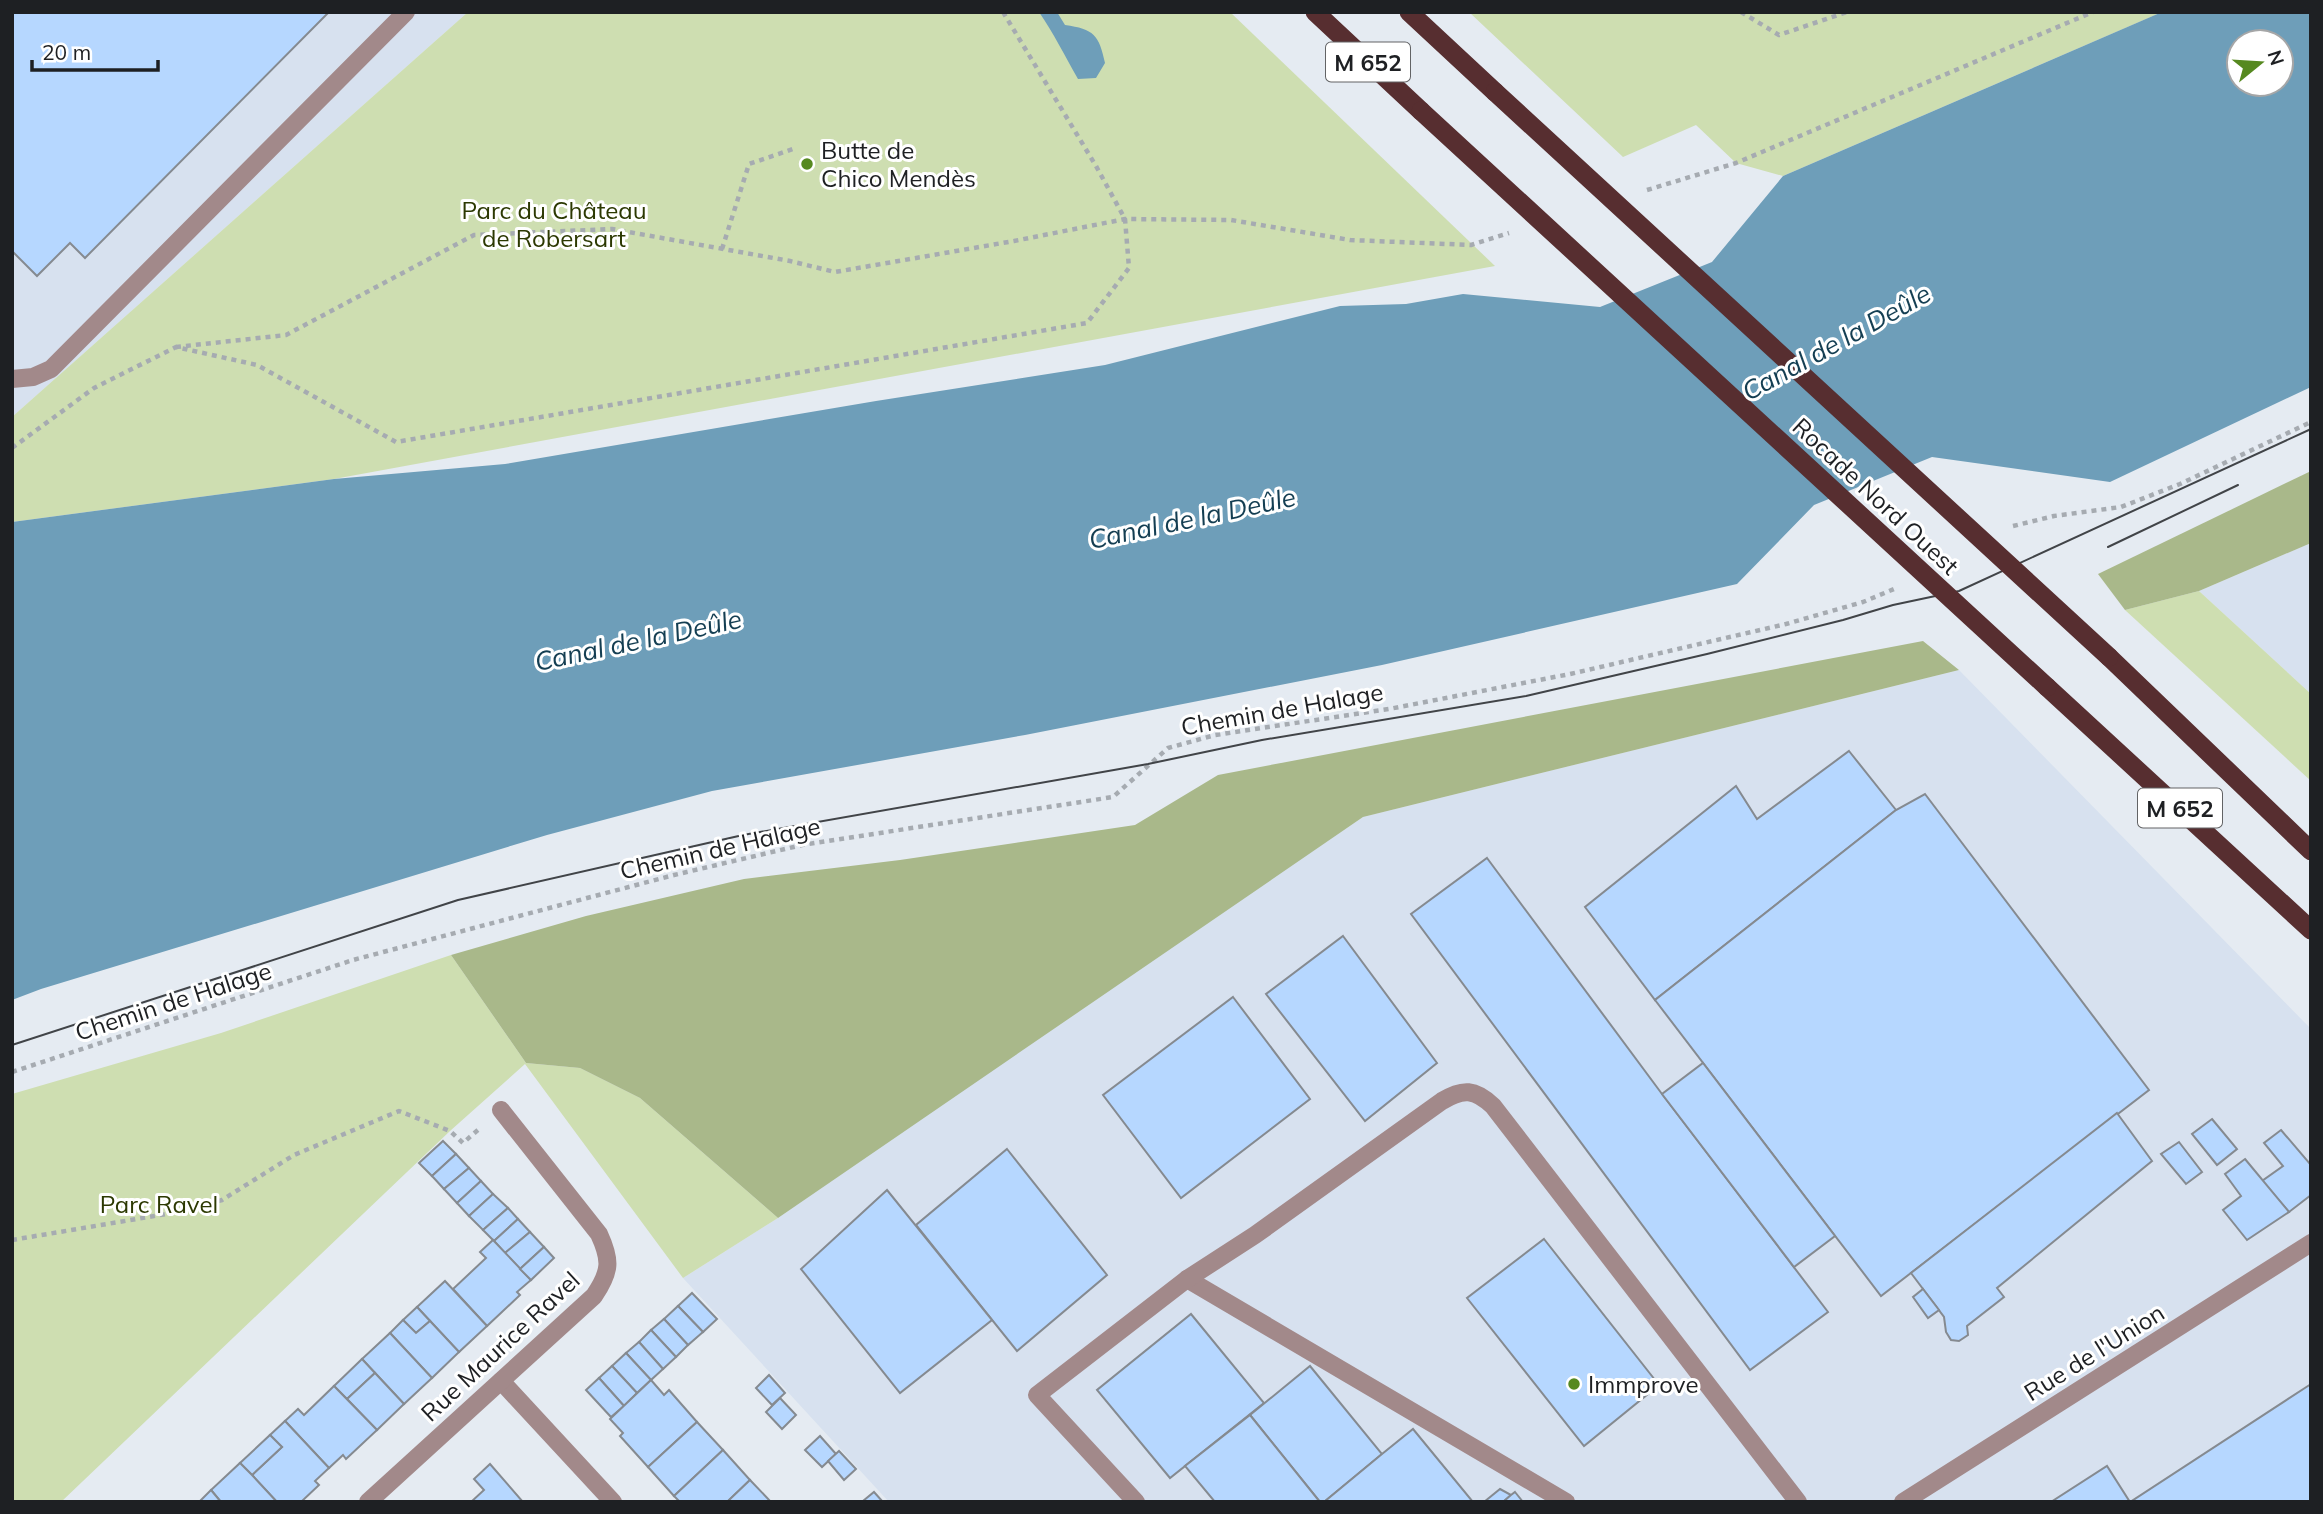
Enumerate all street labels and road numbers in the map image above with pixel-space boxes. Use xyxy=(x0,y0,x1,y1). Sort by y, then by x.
road number: M 652 xyxy=(1326,43,1410,82)
street label: Rocade Nord Ouest xyxy=(1787,411,1965,581)
street label: Chemin de Halage xyxy=(1179,676,1385,742)
road number: M 652 xyxy=(2138,788,2222,828)
street label: Chemin de Halage xyxy=(617,810,823,886)
street label: Chemin de Halage xyxy=(71,955,275,1047)
street label: Rue Maurice Ravel xyxy=(414,1265,586,1427)
street label: Rue de l'Union xyxy=(2018,1297,2170,1407)

